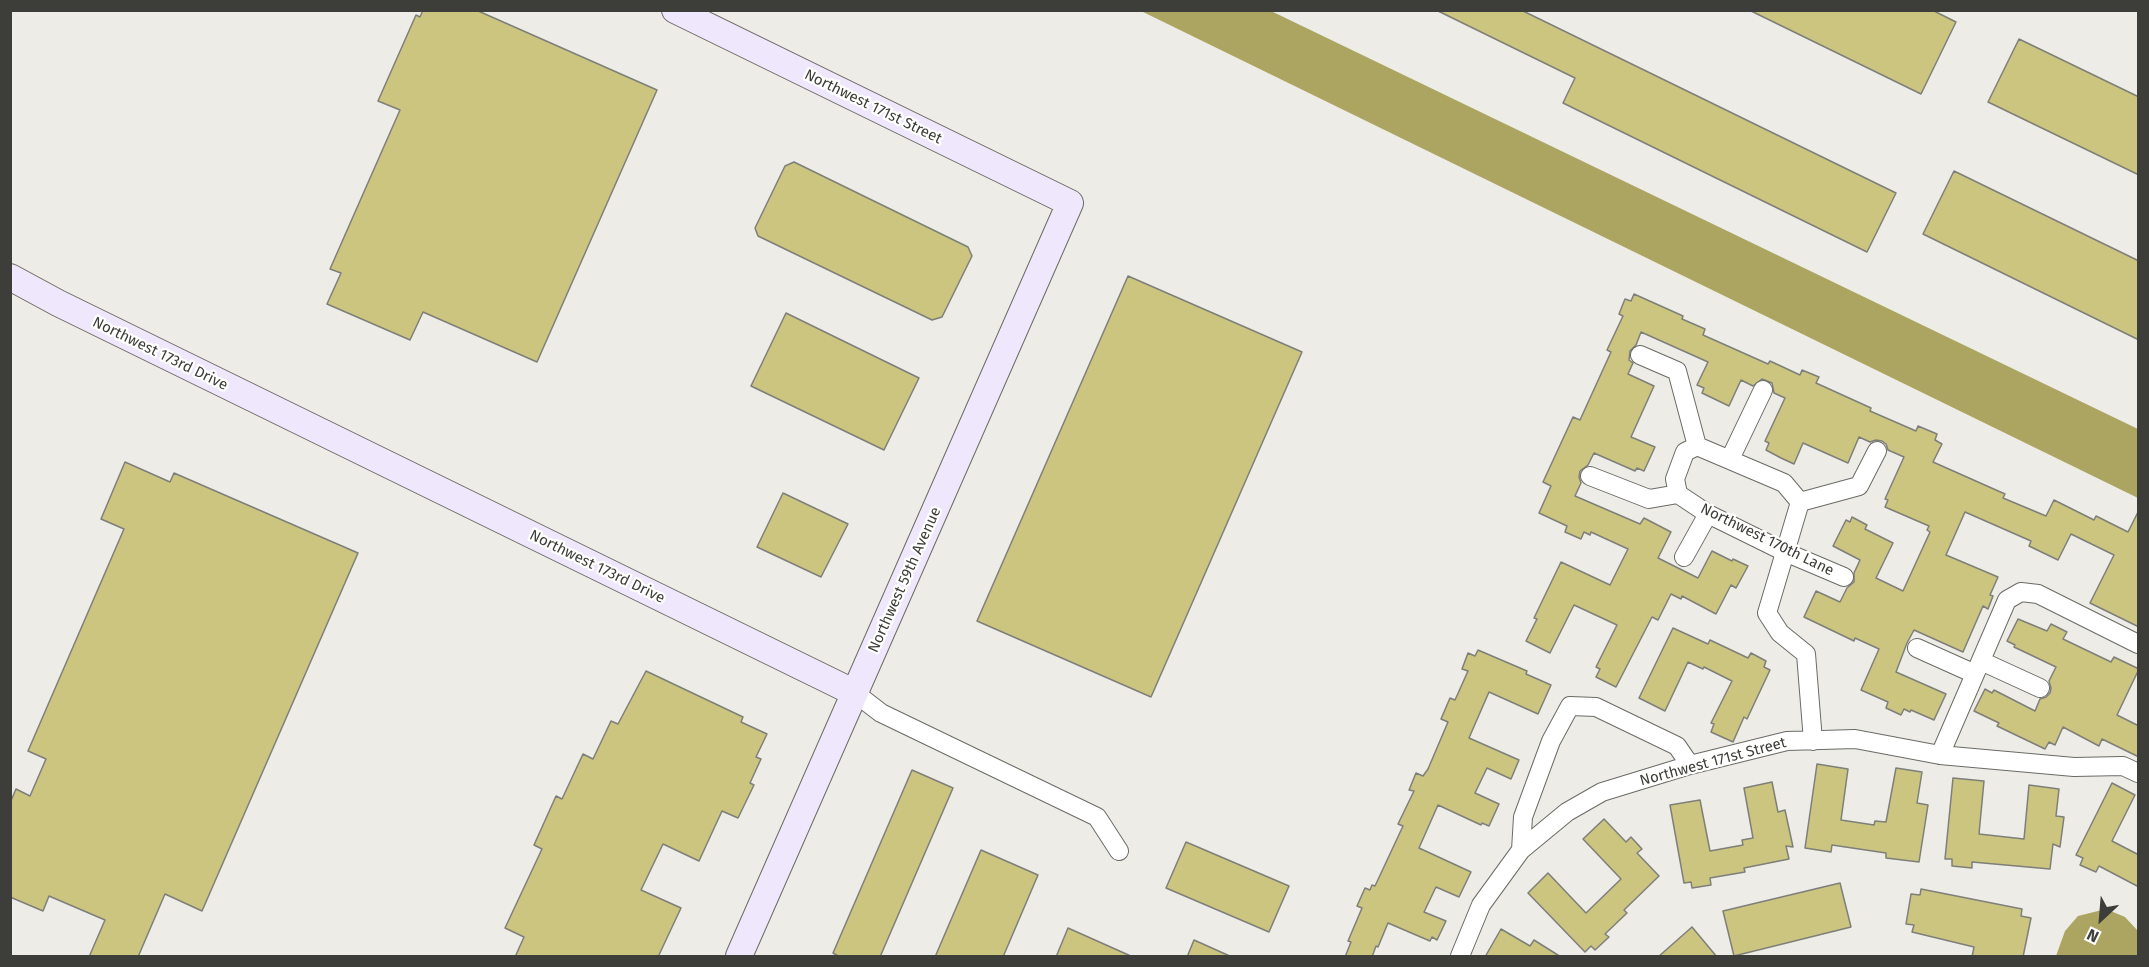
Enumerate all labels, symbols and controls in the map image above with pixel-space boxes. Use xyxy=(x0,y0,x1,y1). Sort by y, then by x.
street label: Northwest 171st Street xyxy=(801,66,945,148)
street label: Northwest 173rd Drive xyxy=(89,313,231,395)
street label: Northwest 170th Lane xyxy=(1697,500,1837,580)
street label: Northwest 59th Avenue xyxy=(865,504,945,656)
street label: Northwest 173rd Drive xyxy=(526,526,668,608)
street label: Northwest 171st Street xyxy=(1638,734,1788,790)
north arrow xyxy=(2071,889,2131,949)
text: N xyxy=(2084,925,2102,946)

